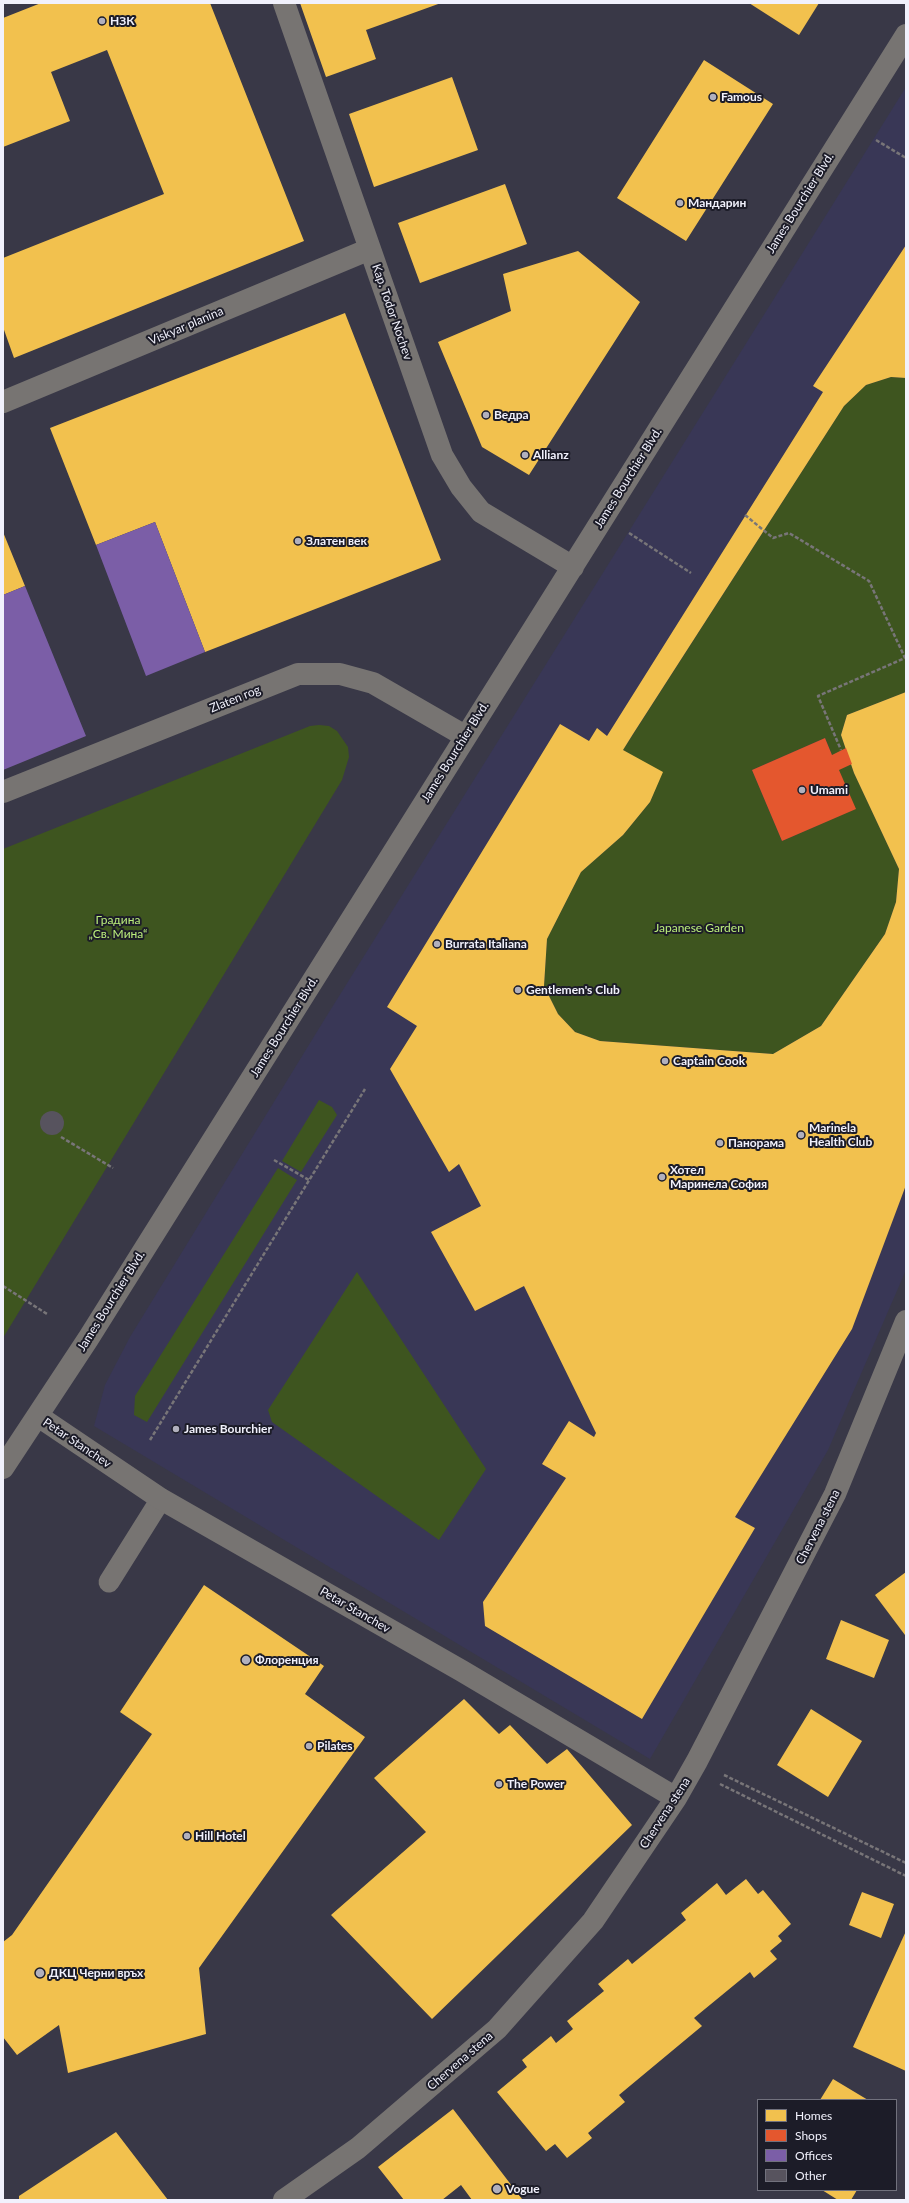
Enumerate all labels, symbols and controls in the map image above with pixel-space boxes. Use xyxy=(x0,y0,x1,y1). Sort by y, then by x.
place label: НЗК xyxy=(110,14,135,28)
marker: НЗК xyxy=(97,16,107,26)
place label: Famous xyxy=(721,90,762,104)
marker: Famous xyxy=(708,92,718,102)
street label: James Bourchier Blvd. xyxy=(763,150,837,256)
place label: Мандарин xyxy=(688,196,746,210)
marker: Мандарин xyxy=(675,198,685,208)
street label: Kap. Todor Nochev xyxy=(369,262,415,362)
street label: Viskyar planina xyxy=(147,304,225,348)
place label: Ведра xyxy=(494,408,529,422)
marker: Ведра xyxy=(481,410,491,420)
street label: James Bourchier Blvd. xyxy=(591,425,665,531)
place label: Allianz xyxy=(533,448,569,462)
marker: Allianz xyxy=(520,450,530,460)
place label: Златен век xyxy=(306,534,367,548)
marker: Златен век xyxy=(293,536,303,546)
street label: Zlaten rog xyxy=(208,682,262,716)
street label: James Bourchier Blvd. xyxy=(418,699,492,805)
place label: Umami xyxy=(810,783,848,797)
marker: Umami xyxy=(797,785,807,795)
park label: Градина „Св. Мина“ xyxy=(89,913,147,941)
park label: Japanese Garden xyxy=(654,921,744,935)
place label: Burrata Italiana xyxy=(445,937,527,951)
marker: Burrata Italiana xyxy=(432,939,442,949)
street label: James Bourchier Blvd. xyxy=(247,974,321,1080)
place label: Gentlemen's Club xyxy=(526,983,620,997)
marker: Gentlemen's Club xyxy=(513,985,523,995)
place label: Captain Cook xyxy=(673,1054,745,1068)
marker: Captain Cook xyxy=(660,1056,670,1066)
place label: Marinela Health Club xyxy=(809,1121,872,1149)
marker: Marinela Health Club xyxy=(796,1130,806,1140)
place label: Панорама xyxy=(728,1136,784,1150)
marker: Панорама xyxy=(715,1138,725,1148)
place label: Хотел Маринела София xyxy=(670,1163,767,1191)
marker: Хотел Маринела София xyxy=(657,1172,667,1182)
street label: James Bourchier Blvd. xyxy=(74,1248,148,1354)
street label: Petar Stanchev xyxy=(40,1415,114,1471)
place label: James Bourchier xyxy=(184,1422,272,1436)
marker: James Bourchier xyxy=(171,1424,181,1434)
street label: Chervena stena xyxy=(793,1487,843,1567)
street label: Petar Stanchev xyxy=(317,1584,393,1636)
place label: Флоренция xyxy=(255,1653,319,1667)
marker: Флоренция xyxy=(240,1654,252,1666)
place label: Pilates xyxy=(317,1739,353,1753)
marker: Pilates xyxy=(304,1741,314,1751)
street label: Chervena stena xyxy=(637,1775,693,1851)
place label: The Power xyxy=(507,1777,565,1791)
marker: The Power xyxy=(494,1779,504,1789)
place label: Hill Hotel xyxy=(195,1829,246,1843)
marker: Hill Hotel xyxy=(182,1831,192,1841)
place label: ДКЦ Черни връх xyxy=(49,1966,143,1980)
marker: ДКЦ Черни връх xyxy=(34,1967,46,1979)
street label: Chervena stena xyxy=(424,2029,496,2093)
legend xyxy=(757,2099,897,2191)
text: Homes xyxy=(795,2108,832,2123)
text: Shops xyxy=(795,2128,827,2143)
text: Offices xyxy=(795,2148,832,2163)
text: Other xyxy=(795,2168,826,2183)
place label: Vogue xyxy=(506,2182,540,2196)
marker: Vogue xyxy=(491,2183,503,2195)

